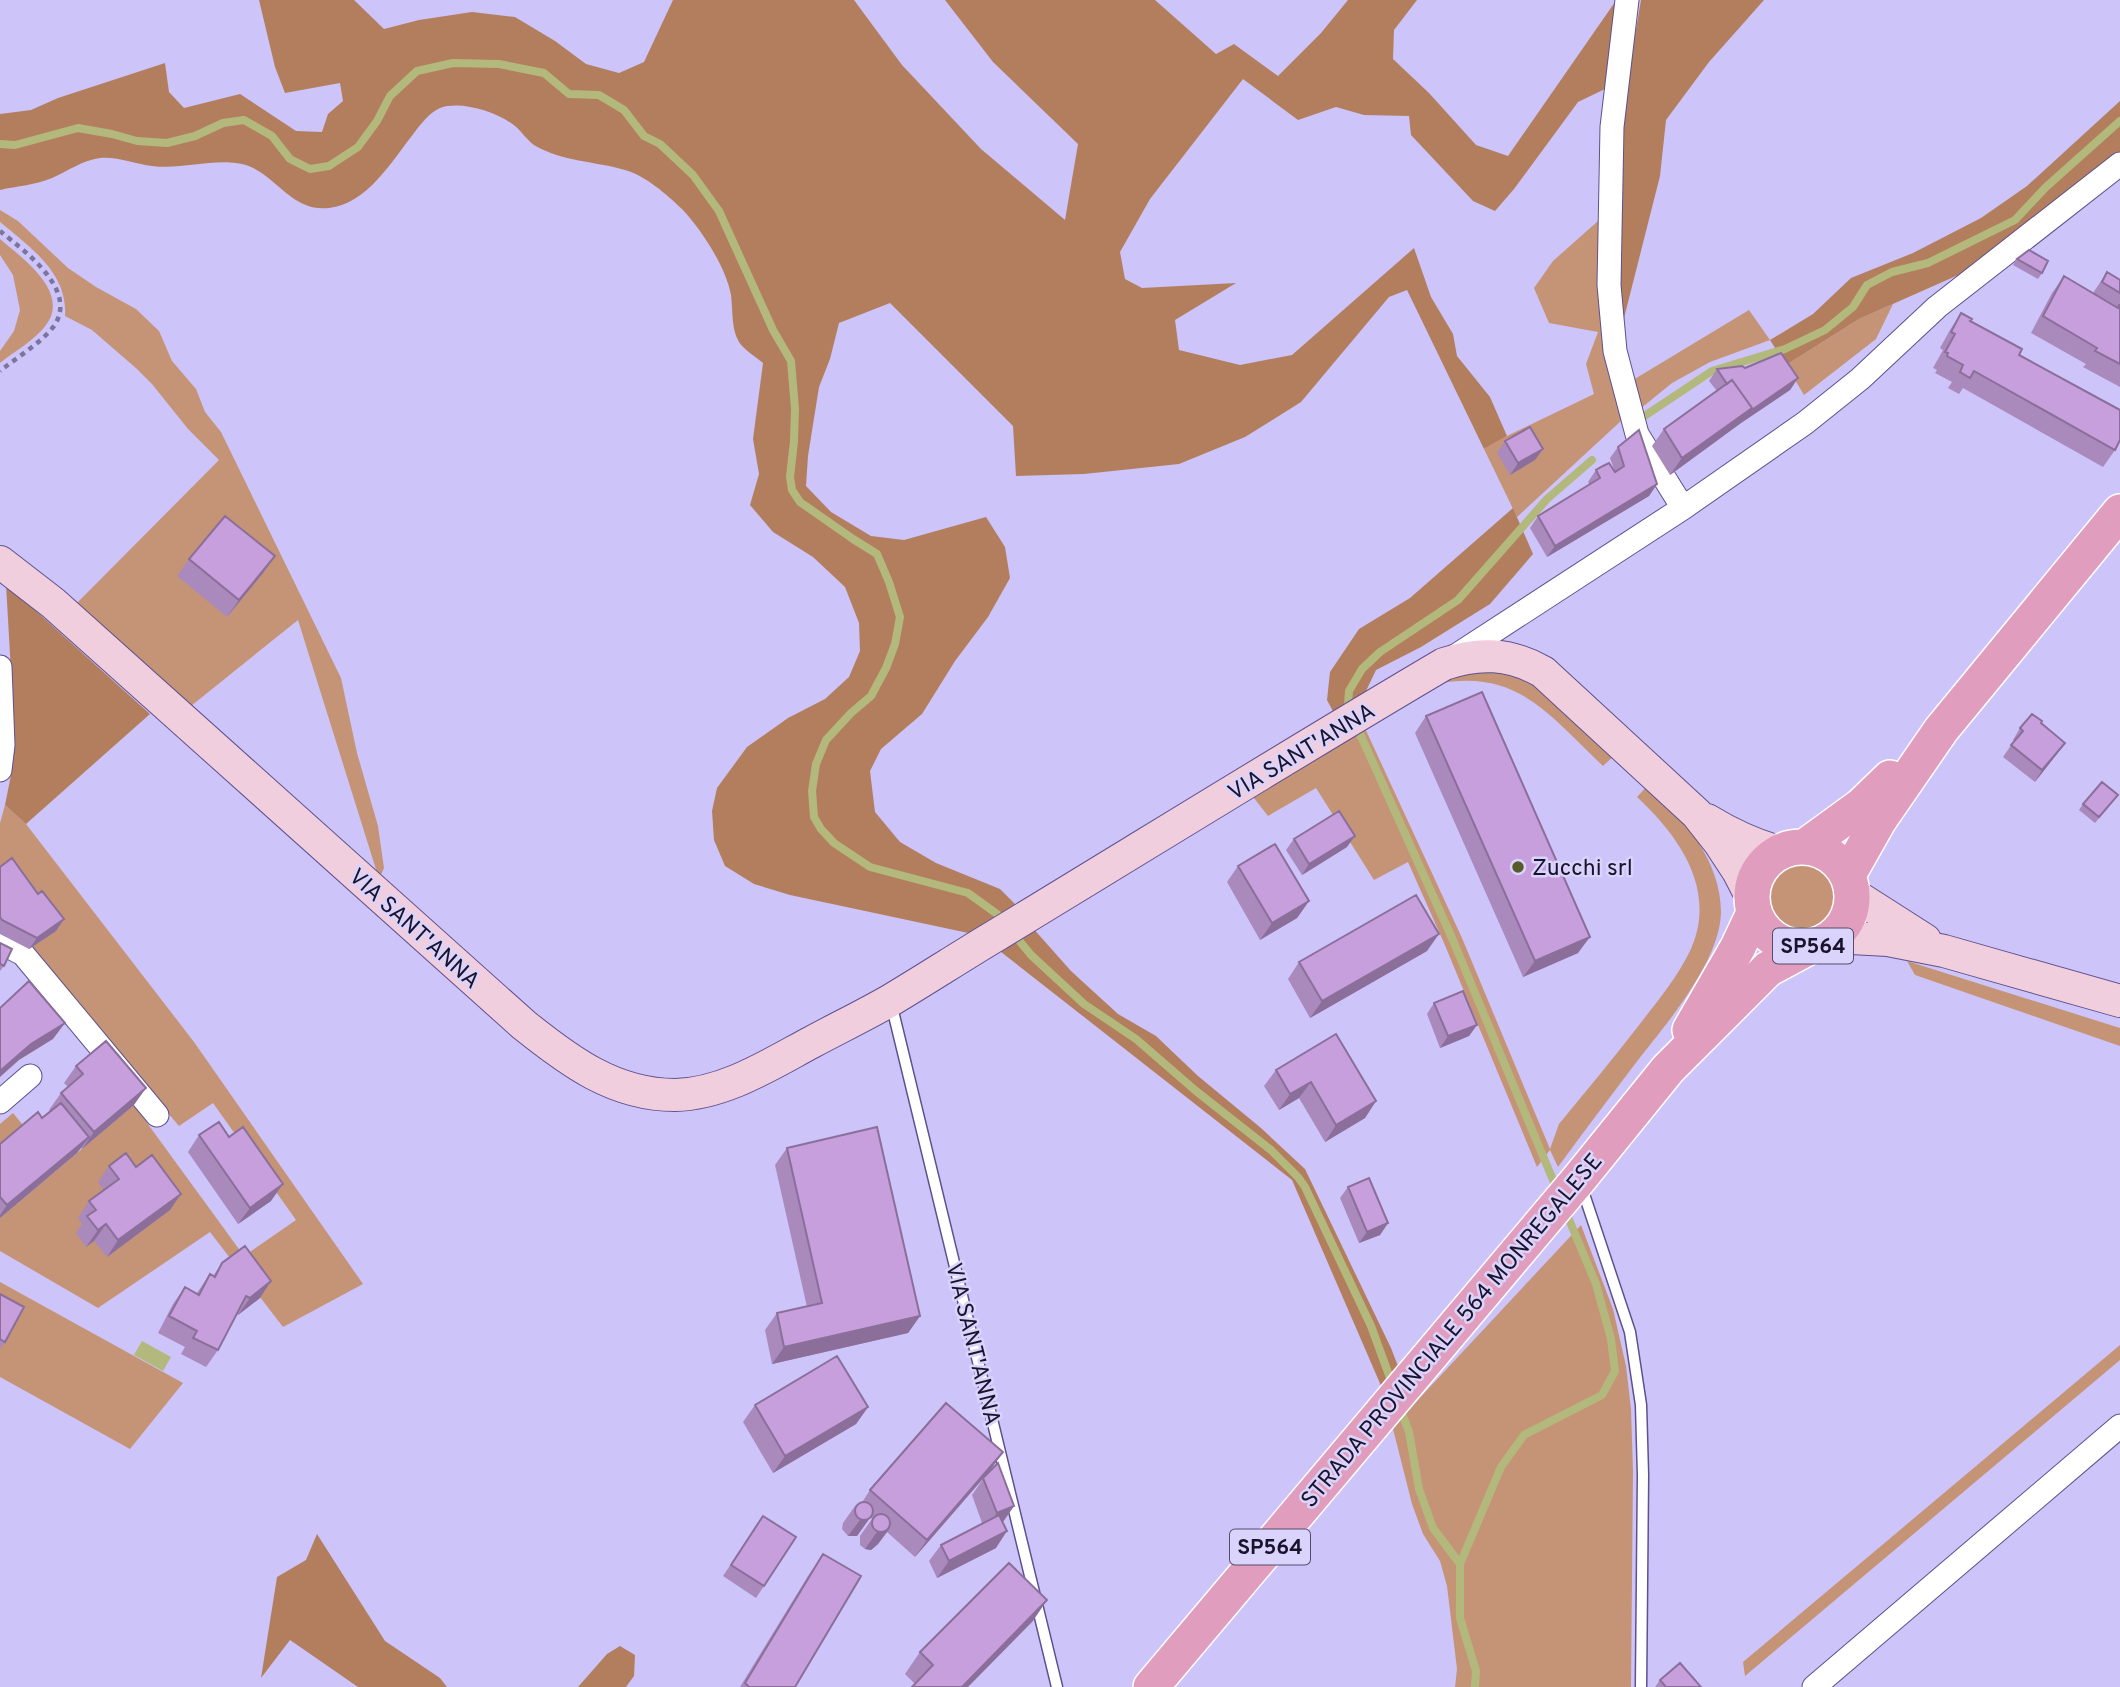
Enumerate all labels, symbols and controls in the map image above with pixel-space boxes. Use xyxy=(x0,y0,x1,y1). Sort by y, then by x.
street label: VIA SANT'ANNA xyxy=(1223,698,1381,808)
place label: Zucchi srl xyxy=(1532,855,1633,884)
marker: Zucchi srl xyxy=(1510,859,1526,875)
street label: VIA SANT'ANNA xyxy=(342,863,485,996)
road number: SP564 xyxy=(1773,928,1853,964)
street label: STRADA PROVINCIALE 564 MONREGALESE xyxy=(1296,1148,1610,1515)
street label: VIA SANT'ANNA xyxy=(937,1260,1006,1429)
road number: SP564 xyxy=(1230,1530,1310,1564)

